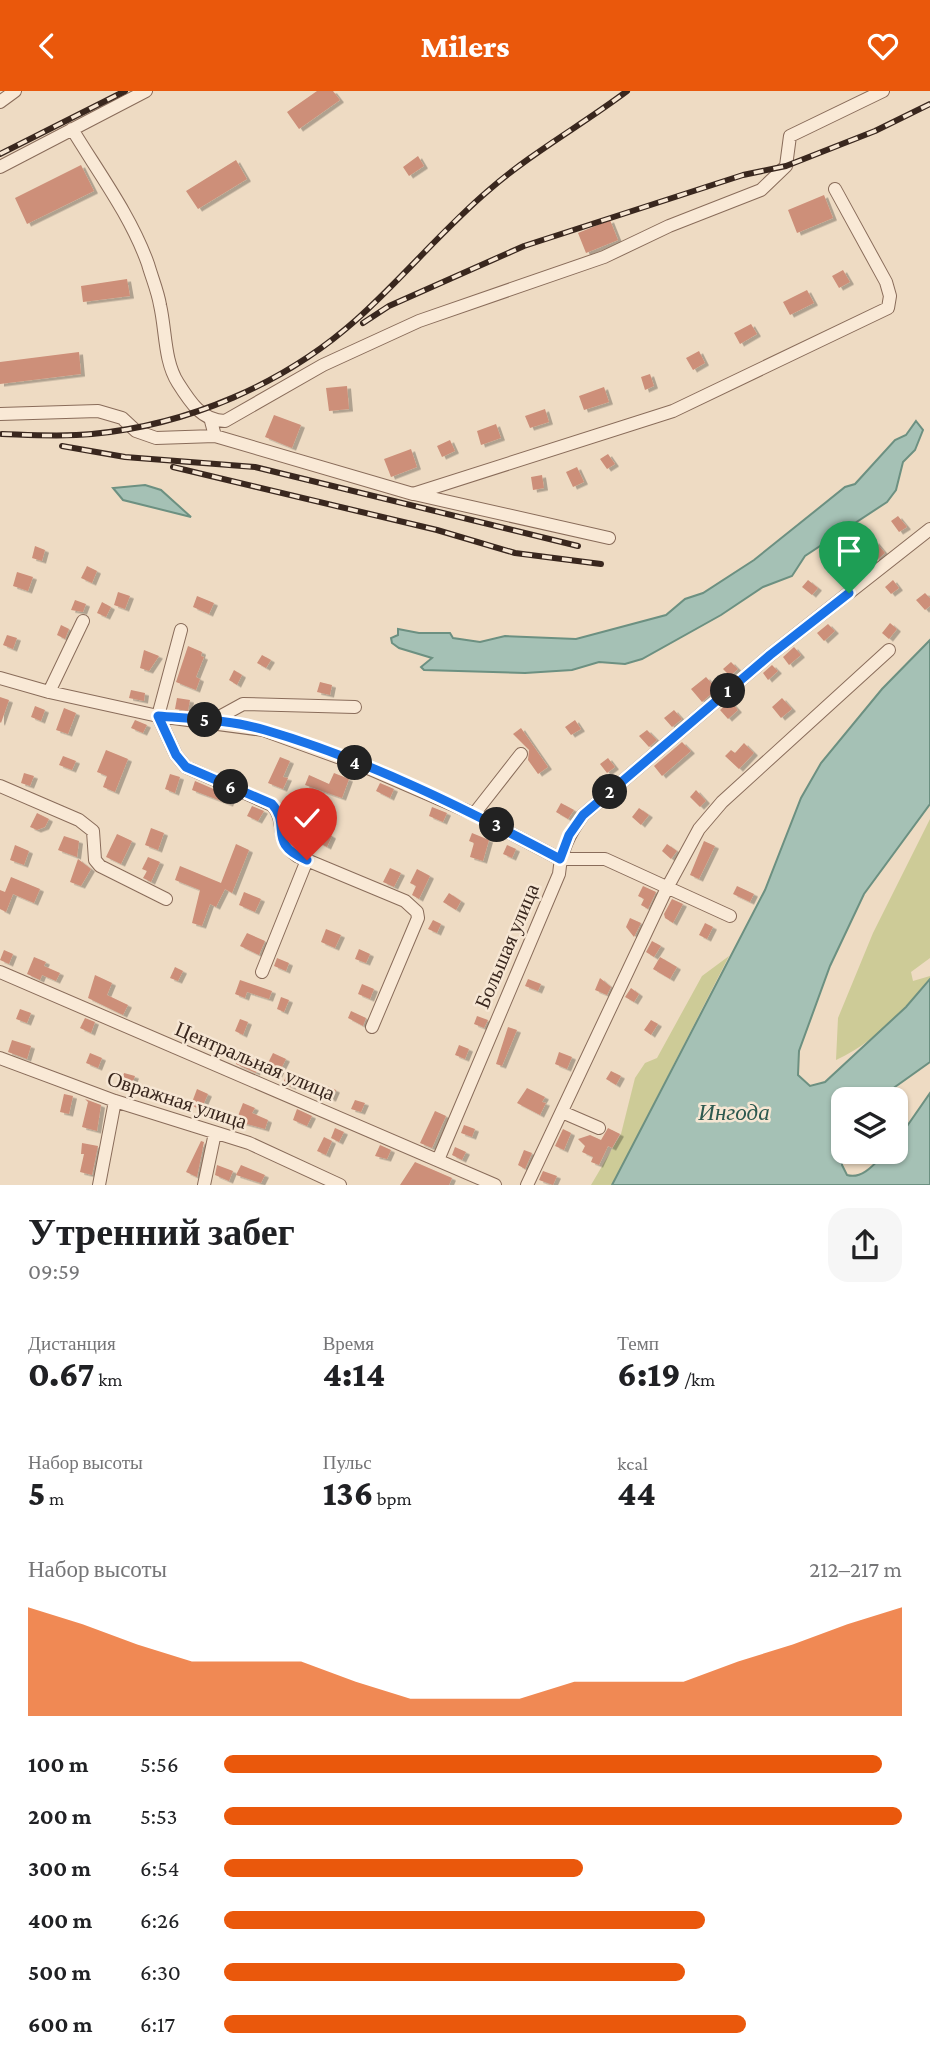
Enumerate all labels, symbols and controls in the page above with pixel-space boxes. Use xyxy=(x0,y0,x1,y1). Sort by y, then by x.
icon: back xyxy=(28,27,66,65)
icon: heart xyxy=(864,27,902,65)
text: Milers xyxy=(420,28,510,64)
pin xyxy=(819,521,879,593)
icon: arrive xyxy=(830,532,868,570)
pin: 1 xyxy=(710,673,746,709)
text: 1 xyxy=(724,680,731,701)
pin: 5 xyxy=(188,703,222,737)
text: 5 xyxy=(200,709,209,730)
pin: 4 xyxy=(338,745,372,781)
text: 4 xyxy=(349,752,360,773)
pin: 6 xyxy=(214,769,248,805)
pin: 2 xyxy=(592,775,628,809)
text: 6 xyxy=(225,776,236,797)
text: 2 xyxy=(605,781,614,802)
pin xyxy=(277,788,337,860)
icon: check xyxy=(288,799,326,837)
pin: 3 xyxy=(480,807,514,843)
text: 3 xyxy=(492,814,501,835)
street label: Большая улица xyxy=(470,879,544,1012)
street label: Центральная улица xyxy=(172,1017,339,1106)
street label: Овражная улица xyxy=(104,1066,251,1134)
map controls xyxy=(831,1087,908,1164)
button: layers xyxy=(831,1087,908,1164)
water label: Ингода xyxy=(697,1099,770,1125)
button: share xyxy=(828,1208,902,1282)
text: Утренний забег xyxy=(28,1211,295,1253)
text: 09:59 xyxy=(28,1258,80,1284)
text: Дистанция xyxy=(28,1333,116,1354)
text: Время xyxy=(323,1333,374,1354)
text: Темп xyxy=(617,1333,659,1354)
text: 0.67 xyxy=(28,1355,95,1394)
text: 4:14 xyxy=(323,1355,385,1394)
text: 6:19 xyxy=(617,1355,681,1394)
text: km xyxy=(95,1369,123,1390)
text: /km xyxy=(681,1369,715,1390)
text: Набор высоты xyxy=(28,1452,143,1473)
text: Пульс xyxy=(323,1452,372,1473)
text: kcal xyxy=(617,1453,648,1474)
text: 5 xyxy=(28,1474,45,1513)
text: 136 xyxy=(323,1474,373,1513)
text: 44 xyxy=(617,1474,656,1513)
text: m xyxy=(45,1488,64,1509)
text: bpm xyxy=(373,1488,412,1509)
text: Набор высоты xyxy=(28,1556,167,1582)
text: 212–217 m xyxy=(809,1556,902,1582)
text: 100 m xyxy=(28,1751,88,1777)
text: 5:56 xyxy=(140,1751,179,1777)
text: 200 m xyxy=(28,1803,92,1829)
text: 5:53 xyxy=(140,1803,178,1829)
text: 300 m xyxy=(28,1855,91,1881)
text: 6:54 xyxy=(140,1855,180,1881)
text: 400 m xyxy=(28,1907,92,1933)
text: 6:26 xyxy=(140,1907,180,1933)
text: 500 m xyxy=(28,1959,91,1985)
text: 6:30 xyxy=(140,1959,181,1985)
text: 600 m xyxy=(28,2011,92,2037)
text: 6:17 xyxy=(140,2011,175,2037)

